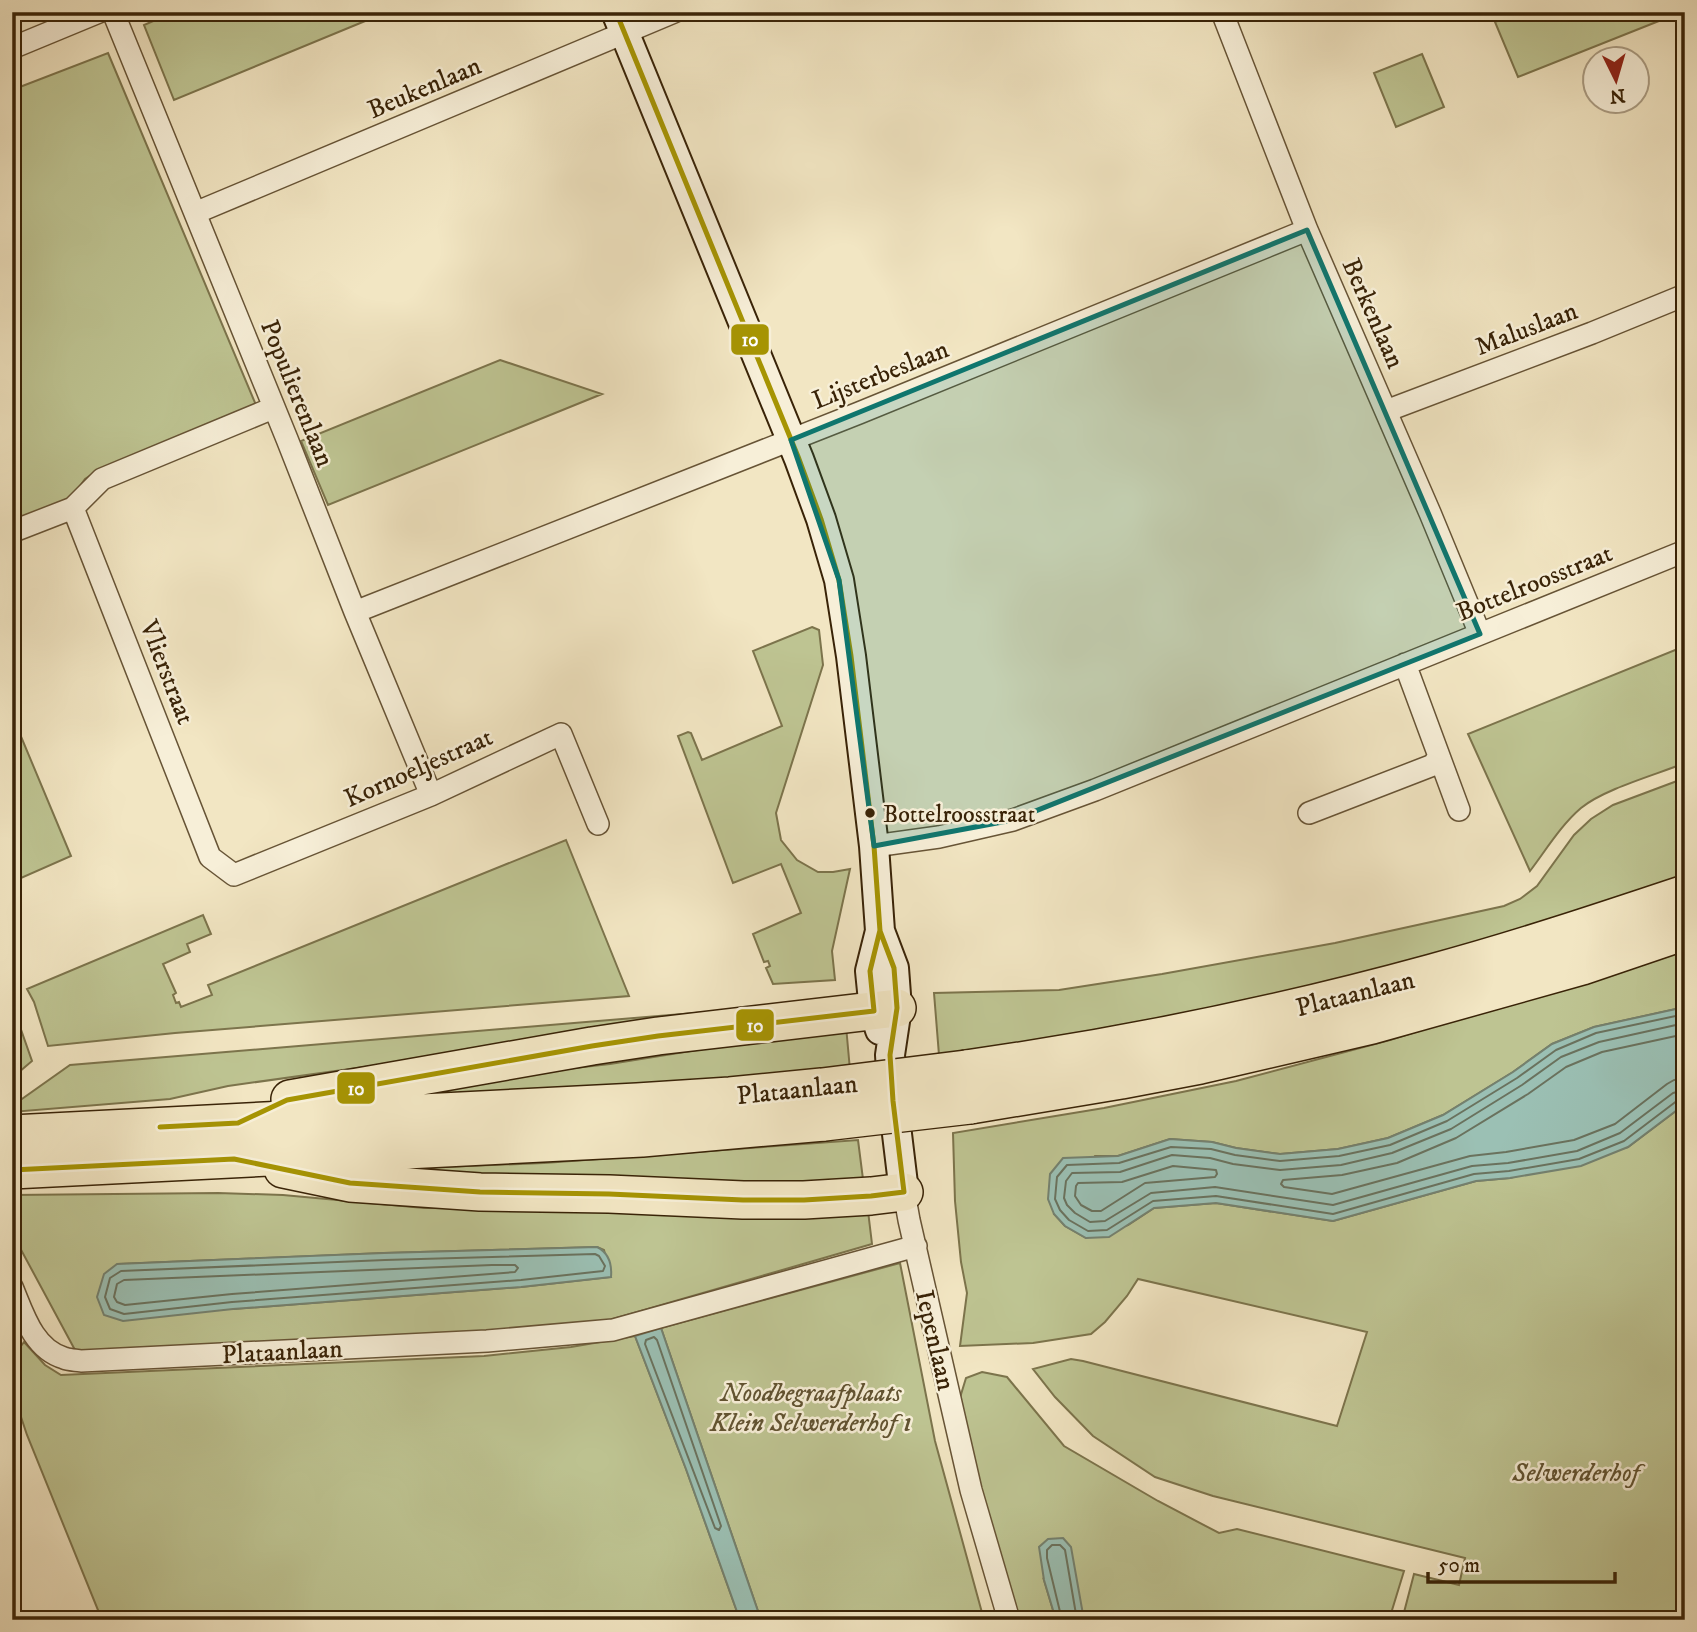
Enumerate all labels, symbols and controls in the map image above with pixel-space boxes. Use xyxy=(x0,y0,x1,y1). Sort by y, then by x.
north arrow xyxy=(1582,46,1652,116)
street label: Beukenlaan xyxy=(363,50,487,127)
text: N xyxy=(1608,83,1626,108)
street label: Berkenlaan xyxy=(1334,253,1412,374)
street label: Maluslaan xyxy=(1471,295,1583,364)
street label: Populierenlaan xyxy=(252,315,341,472)
line badge: 10 xyxy=(730,323,770,356)
text: 10 xyxy=(741,329,759,352)
street label: Lijsterbeslaan xyxy=(808,333,954,418)
street label: Bottelroosstraat xyxy=(1452,537,1617,630)
street label: Vlierstraat xyxy=(131,615,202,729)
street label: Kornoeljestraat xyxy=(339,721,498,816)
place label: Bottelroosstraat xyxy=(883,800,1036,830)
marker: Bottelroosstraat xyxy=(863,806,877,820)
street label: Plataanlaan xyxy=(1293,964,1419,1025)
line badge: 10 xyxy=(735,1008,775,1042)
text: 10 xyxy=(746,1015,764,1038)
street label: Plataanlaan xyxy=(735,1068,860,1113)
line badge: 10 xyxy=(336,1071,376,1105)
text: 10 xyxy=(347,1078,365,1101)
street label: Iepenlaan xyxy=(907,1287,962,1394)
street label: Plataanlaan xyxy=(221,1333,344,1372)
park label: Noodbegraafplaats Klein Selwerderhof 1 xyxy=(709,1377,912,1440)
park label: Selwerderhof xyxy=(1511,1457,1646,1490)
scale bar xyxy=(1428,1541,1615,1585)
text: 50 m xyxy=(1438,1553,1480,1579)

